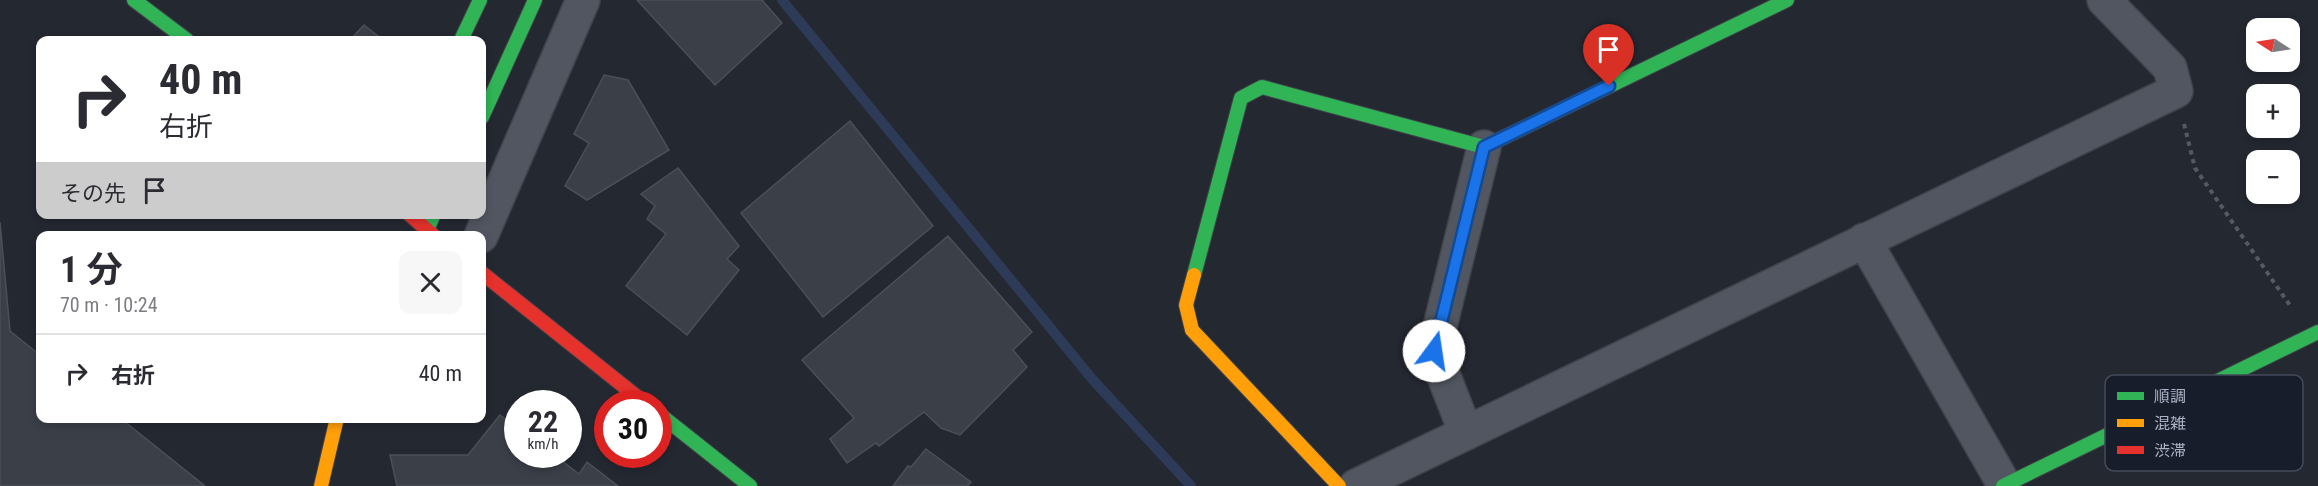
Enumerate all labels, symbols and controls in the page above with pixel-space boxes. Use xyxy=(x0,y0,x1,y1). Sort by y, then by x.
north arrow xyxy=(2246,18,2300,72)
map controls xyxy=(2246,18,2300,204)
pin xyxy=(1583,24,1634,86)
icon: arrive xyxy=(1592,33,1625,66)
text: 40 m xyxy=(159,55,242,104)
icon: right xyxy=(60,60,138,138)
button: + xyxy=(2246,84,2300,138)
text: 右折 xyxy=(159,111,213,143)
button: − xyxy=(2246,150,2300,204)
icon: arrive xyxy=(138,174,171,207)
text: その先 xyxy=(60,181,126,206)
text: 1 分 xyxy=(60,249,123,291)
button: close xyxy=(399,251,462,314)
text: 70 m · 10:24 xyxy=(60,293,158,317)
position arrow xyxy=(1402,319,1466,383)
icon: right xyxy=(60,357,93,390)
text: 40 m xyxy=(419,361,462,386)
text: 右折 xyxy=(111,363,155,388)
legend xyxy=(2105,375,2303,471)
text: 順調 xyxy=(2154,387,2186,406)
speed limit sign: 30 xyxy=(594,390,672,468)
text: 22 xyxy=(528,404,558,439)
text: 混雑 xyxy=(2154,414,2186,433)
text: km/h xyxy=(528,435,558,453)
text: 渋滞 xyxy=(2154,441,2186,460)

